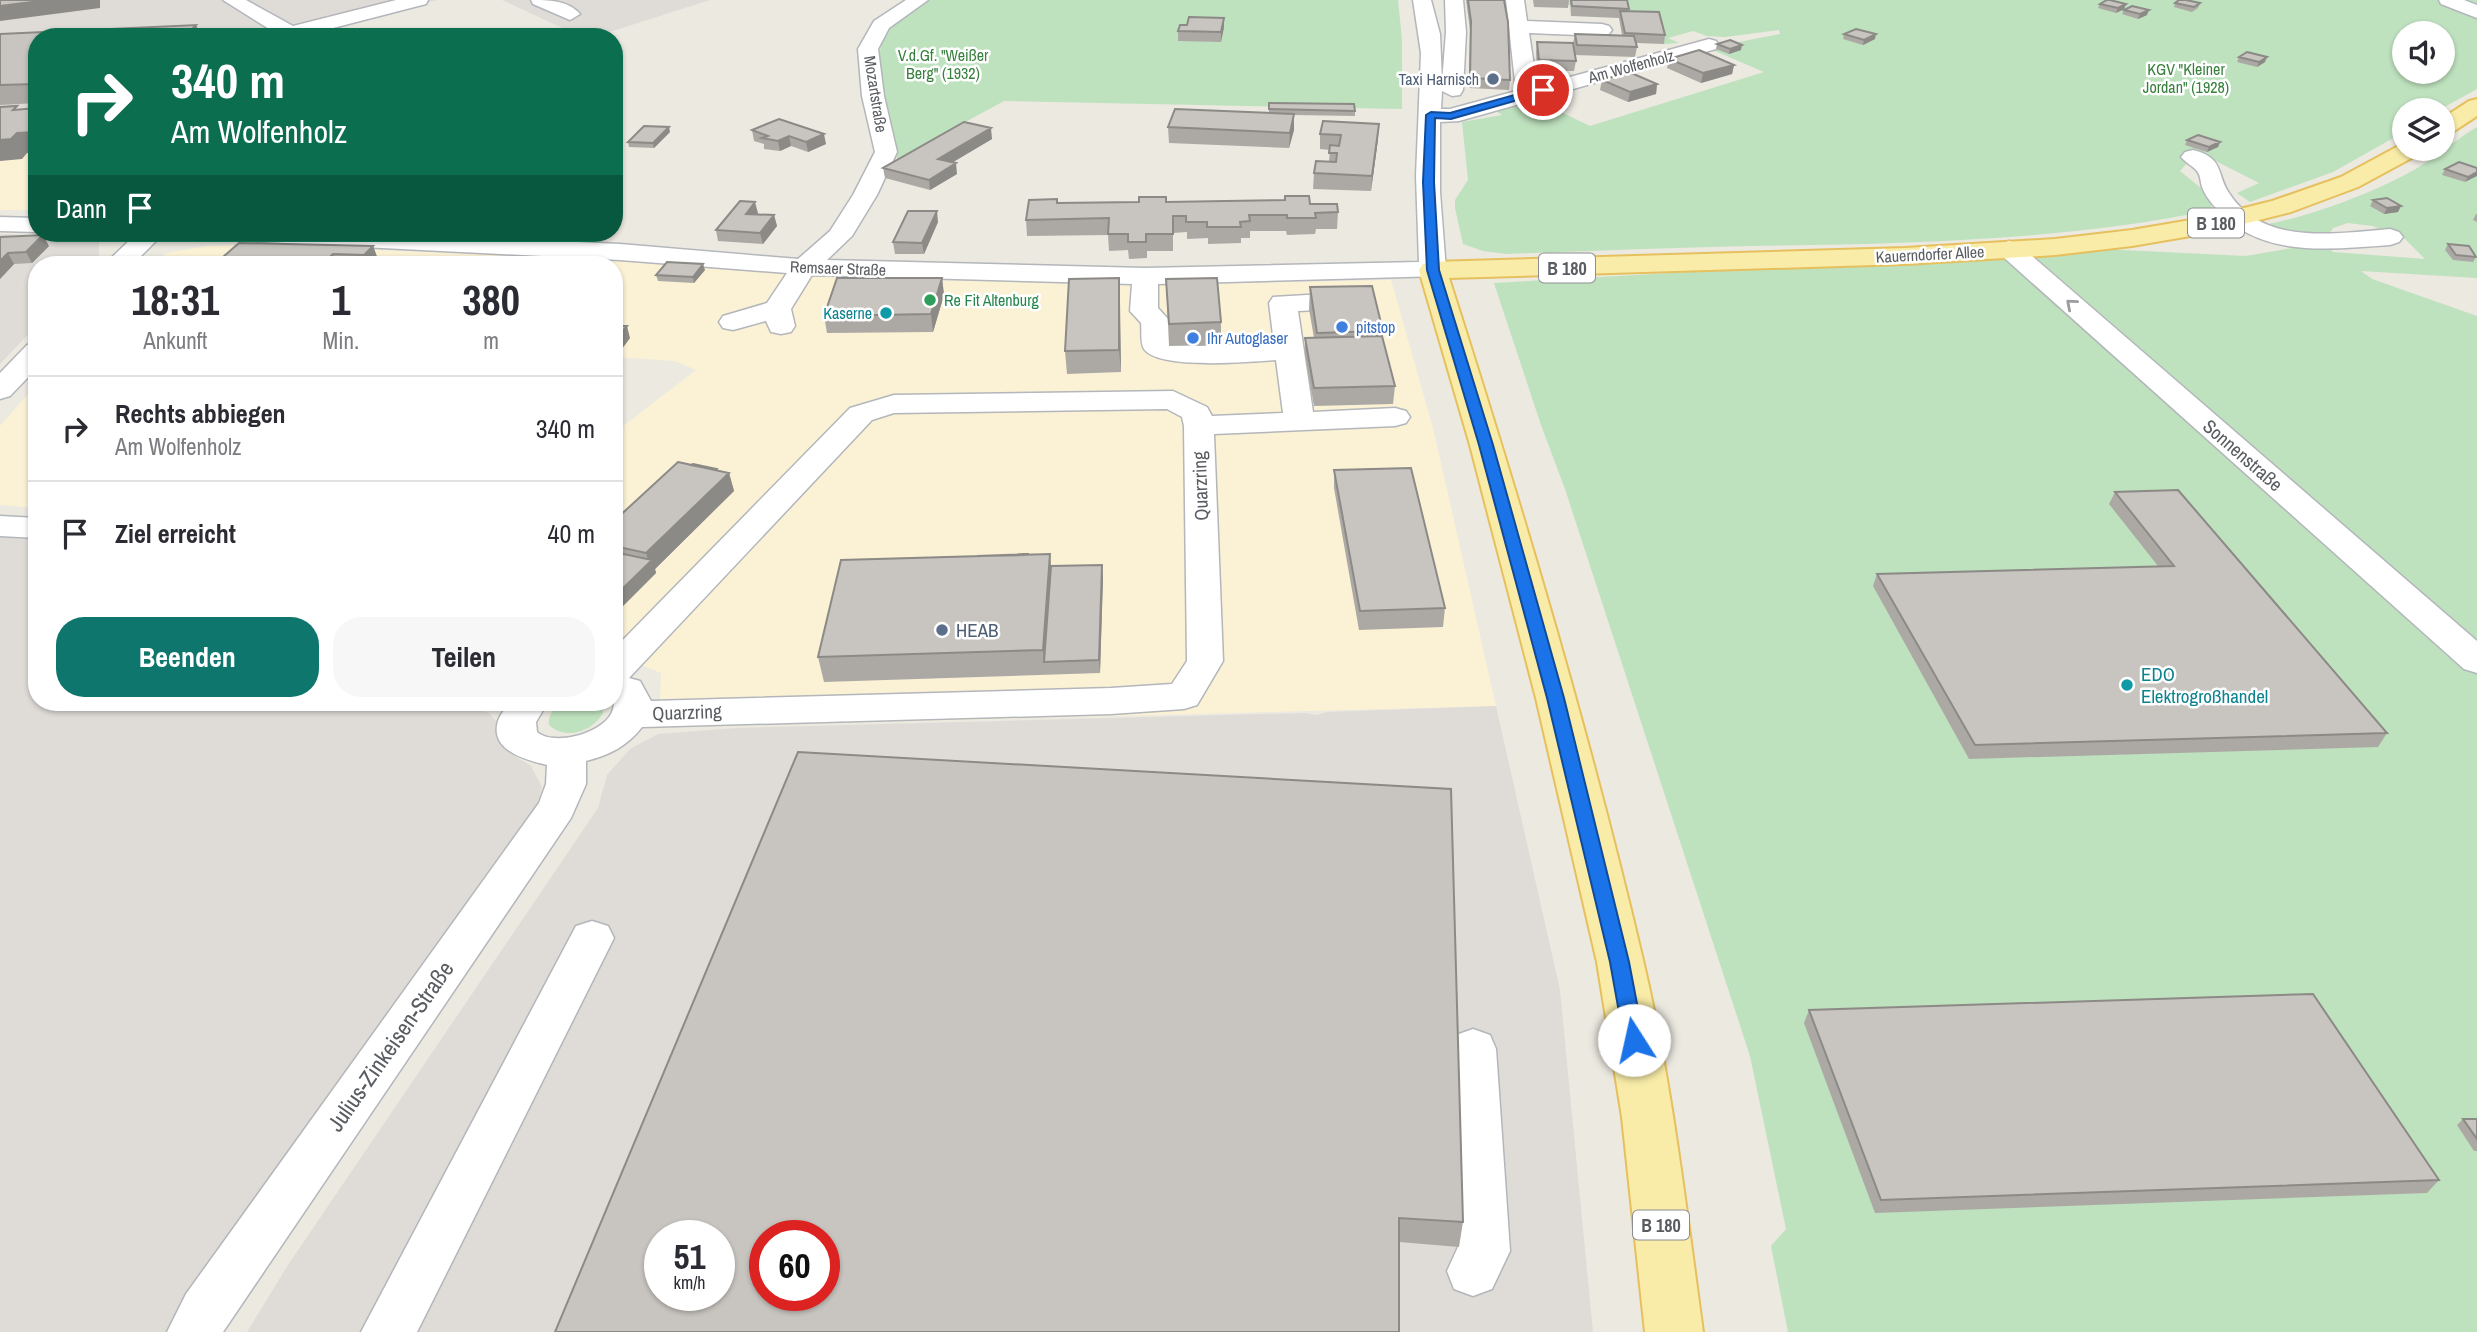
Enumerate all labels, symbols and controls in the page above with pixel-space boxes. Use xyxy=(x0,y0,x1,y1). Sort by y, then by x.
map controls xyxy=(2392,21,2455,161)
button: sound xyxy=(2392,21,2455,84)
park label: V.d.Gf. "Weißer Berg" (1932) xyxy=(898,44,989,84)
street label: Am Wolfenholz xyxy=(1585,44,1677,88)
text: 340 m xyxy=(171,47,285,113)
street label: Mozartstraße xyxy=(859,54,893,134)
icon: right xyxy=(56,56,147,147)
park label: KGV "Kleiner Jordan" (1928) xyxy=(2143,58,2229,98)
pin xyxy=(1513,60,1573,120)
place label: Taxi Harnisch xyxy=(1399,68,1479,90)
marker: Taxi Harnisch xyxy=(1485,71,1501,87)
icon: arrive xyxy=(1524,71,1562,109)
button: layers xyxy=(2392,98,2455,161)
text: Am Wolfenholz xyxy=(171,110,347,153)
icon: arrive xyxy=(121,189,159,227)
text: Dann xyxy=(56,191,107,226)
road number: B 180 xyxy=(2188,208,2244,238)
street label: Kauerndorfer Allee xyxy=(1875,240,1985,268)
road number: B 180 xyxy=(1539,254,1595,282)
street label: Remsaer Straße xyxy=(790,255,886,281)
text: 18:31 xyxy=(131,272,219,328)
text: 1 xyxy=(331,272,350,328)
text: 380 xyxy=(462,272,520,328)
place label: Re Fit Altenburg xyxy=(944,289,1040,311)
marker: Re Fit Altenburg xyxy=(922,292,938,308)
one-way arrow xyxy=(2066,300,2079,312)
place label: Kaserne xyxy=(823,302,872,324)
marker: Kaserne xyxy=(878,305,894,321)
place label: pitstop xyxy=(1356,316,1395,338)
marker: pitstop xyxy=(1334,319,1350,335)
text: Ankunft xyxy=(143,325,207,356)
text: Min. xyxy=(322,325,359,356)
text: m xyxy=(483,325,499,356)
place label: Ihr Autoglaser xyxy=(1207,327,1289,349)
marker: Ihr Autoglaser xyxy=(1185,330,1201,346)
text: Rechts abbiegen xyxy=(115,396,286,431)
icon: right xyxy=(56,410,94,448)
text: 340 m xyxy=(536,411,595,446)
street label: Sonnenstraße xyxy=(2198,413,2288,497)
text: Am Wolfenholz xyxy=(115,431,242,462)
street label: Quarzring xyxy=(1186,451,1214,521)
icon: arrive xyxy=(56,515,94,553)
text: Ziel erreicht xyxy=(115,516,236,551)
text: 40 m xyxy=(548,516,595,551)
button: Beenden xyxy=(56,617,319,697)
button: Teilen xyxy=(333,617,595,697)
place label: HEAB xyxy=(956,617,998,643)
marker: HEAB xyxy=(934,622,950,638)
place label: EDO Elektrogroßhandel xyxy=(2141,661,2268,709)
marker: EDO Elektrogroßhandel xyxy=(2119,677,2135,693)
street label: Quarzring xyxy=(652,698,722,726)
street label: Julius-Zinkeisen-Straße xyxy=(320,955,460,1137)
position arrow xyxy=(1597,1003,1671,1077)
road number: B 180 xyxy=(1633,1210,1689,1240)
speed limit sign: 60 xyxy=(749,1220,840,1311)
text: 51 xyxy=(674,1233,705,1280)
text: km/h xyxy=(674,1270,706,1295)

